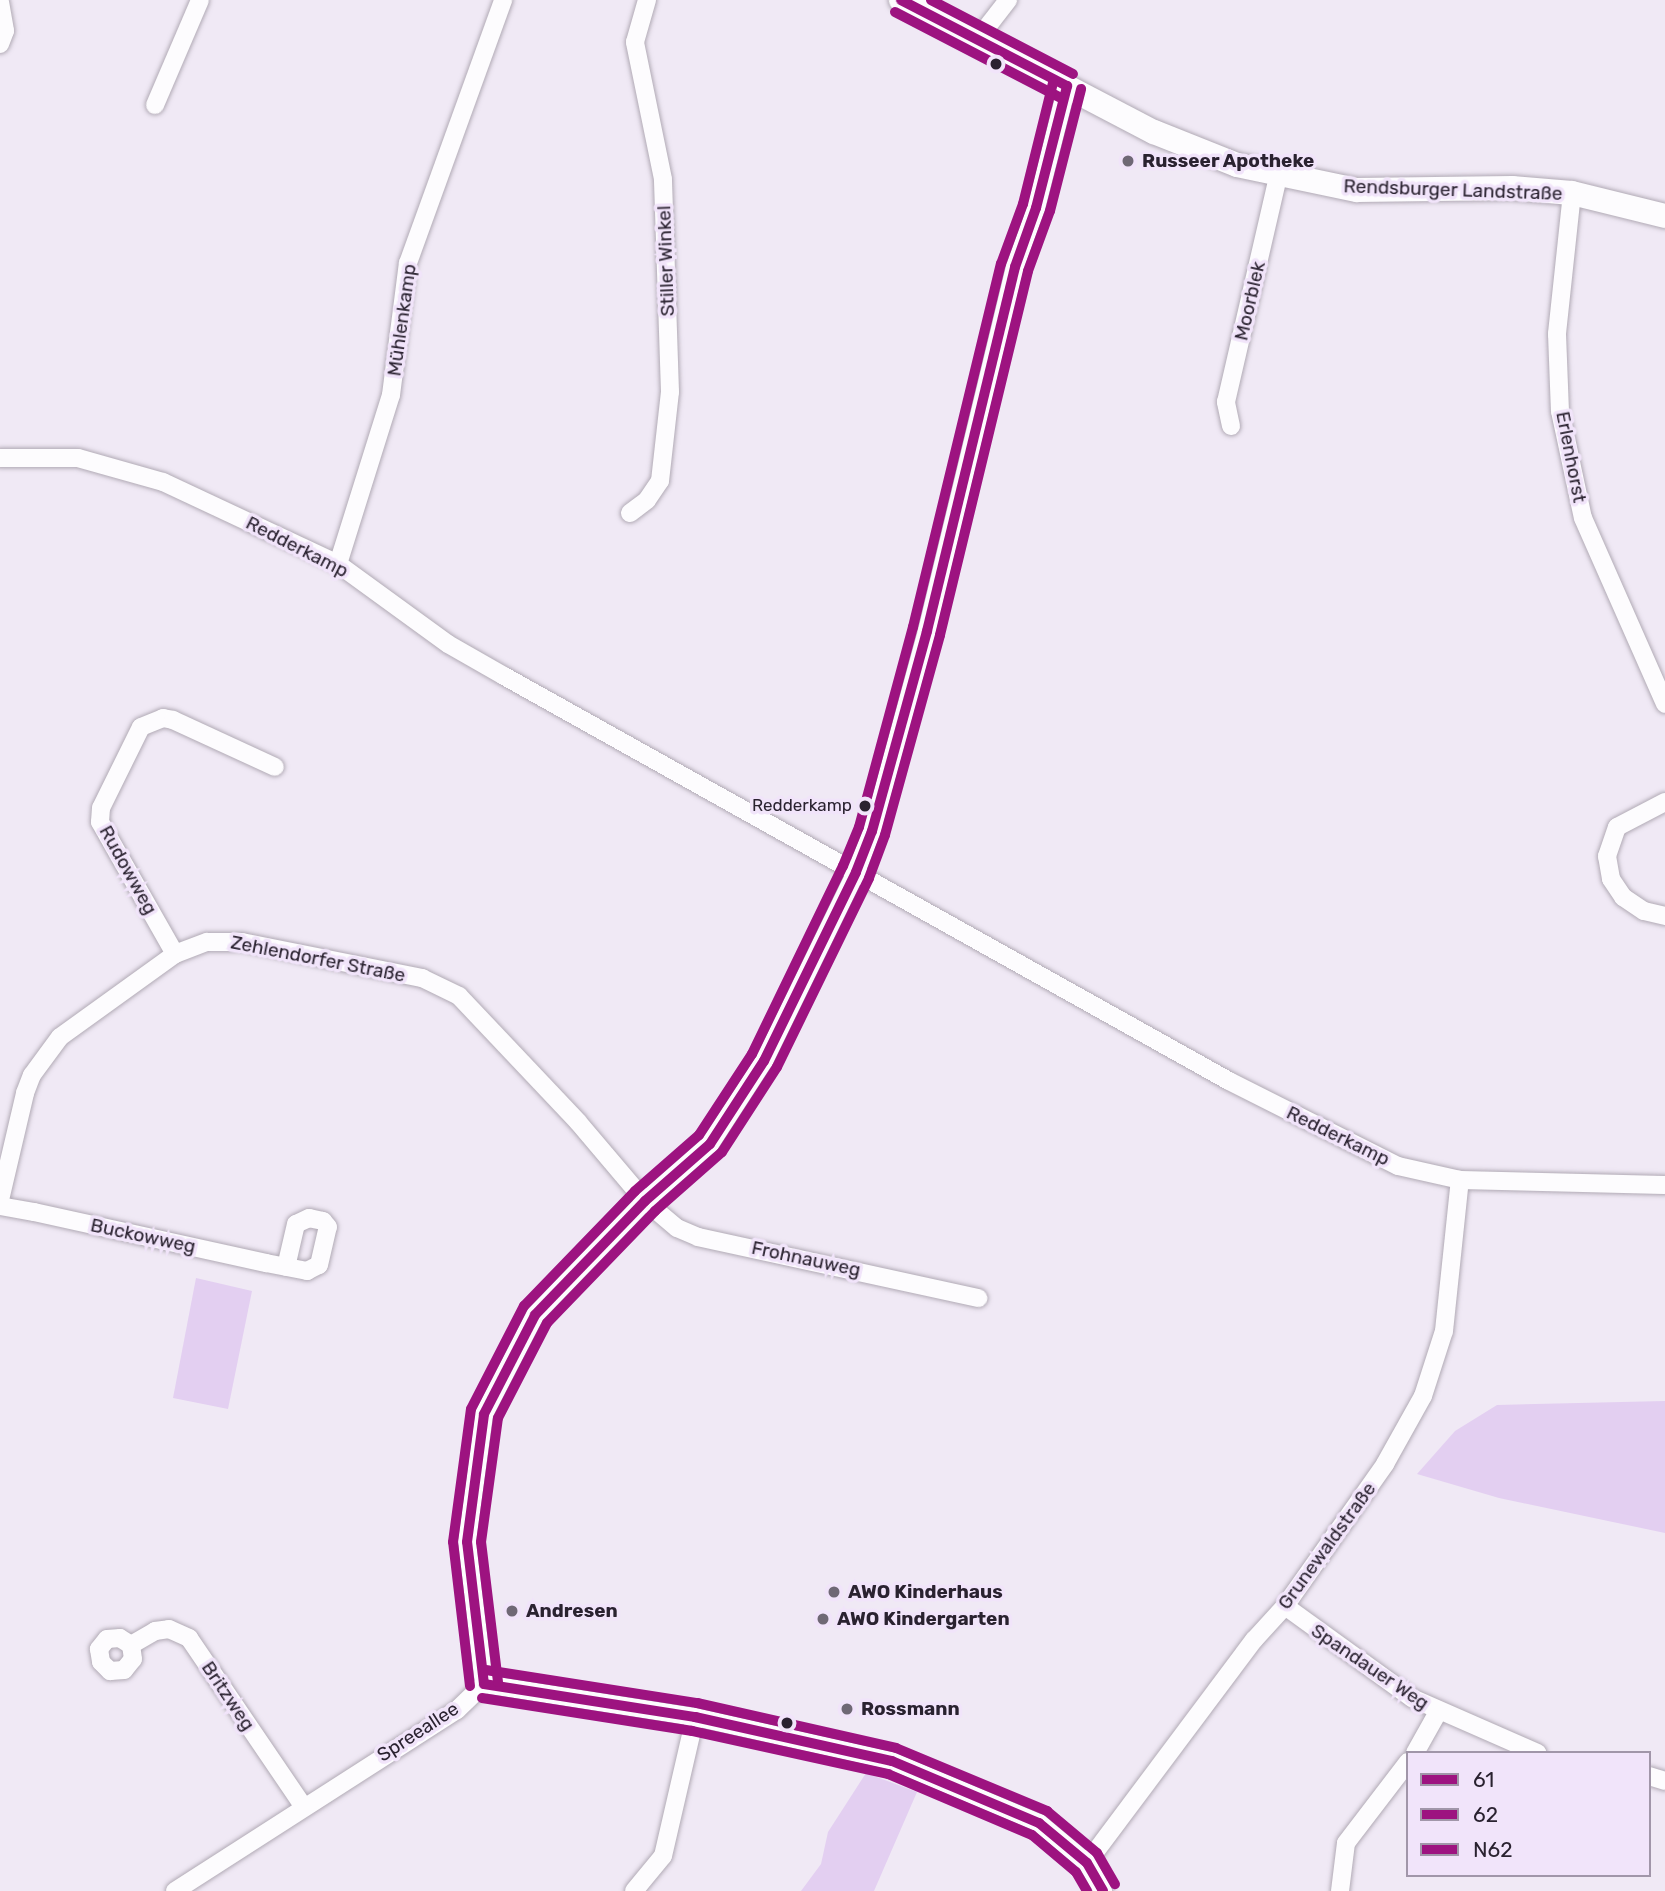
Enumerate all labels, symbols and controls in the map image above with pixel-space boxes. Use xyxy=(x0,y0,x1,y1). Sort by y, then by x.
unlabelled marker xyxy=(989,57,1003,71)
place label: Russeer Apotheke xyxy=(1142,150,1315,172)
marker: Russeer Apotheke xyxy=(1120,153,1136,169)
street label: Rendsburger Landstraße xyxy=(1343,175,1563,205)
street label: Stiller Winkel xyxy=(653,205,679,317)
street label: Moorblek xyxy=(1230,259,1270,343)
street label: Mühlenkamp xyxy=(383,262,421,378)
street label: Erlenhorst xyxy=(1551,410,1591,504)
street label: Redderkamp xyxy=(242,511,352,583)
place label: Redderkamp xyxy=(752,796,852,816)
marker: Redderkamp xyxy=(858,799,872,813)
street label: Rudowweg xyxy=(94,822,162,918)
street label: Zehlendorfer Straße xyxy=(229,931,407,987)
street label: Redderkamp xyxy=(1283,1101,1393,1171)
street label: Buckowweg xyxy=(88,1214,198,1258)
street label: Frohnauweg xyxy=(749,1236,863,1282)
street label: Grunewaldstraße xyxy=(1273,1478,1381,1614)
place label: AWO Kinderhaus xyxy=(848,1581,1003,1603)
marker: AWO Kinderhaus xyxy=(826,1584,842,1600)
place label: Andresen xyxy=(526,1600,618,1622)
marker: Andresen xyxy=(504,1603,520,1619)
place label: AWO Kindergarten xyxy=(837,1608,1010,1630)
marker: AWO Kindergarten xyxy=(815,1611,831,1627)
street label: Spandauer Weg xyxy=(1307,1619,1433,1715)
street label: Britzweg xyxy=(197,1657,259,1735)
street label: Spreeallee xyxy=(373,1697,463,1767)
place label: Rossmann xyxy=(861,1698,960,1720)
marker: Rossmann xyxy=(839,1701,855,1717)
unlabelled marker xyxy=(780,1716,794,1730)
legend xyxy=(1406,1751,1651,1877)
text: 61 xyxy=(1473,1767,1494,1792)
text: 62 xyxy=(1473,1802,1498,1827)
text: N62 xyxy=(1473,1837,1513,1862)

